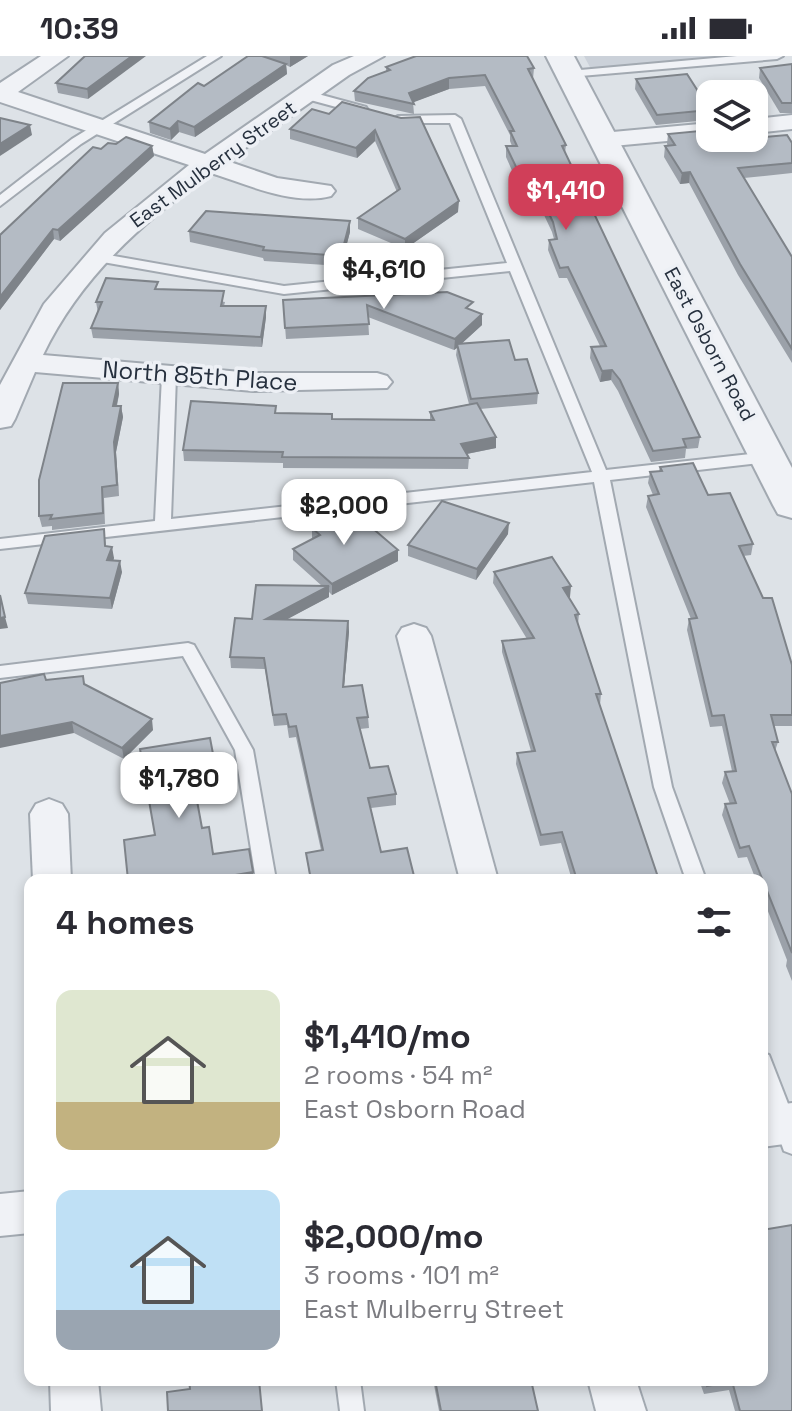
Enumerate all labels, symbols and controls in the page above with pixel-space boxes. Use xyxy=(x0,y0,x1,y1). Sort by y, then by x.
text: 10:39 xyxy=(40,9,119,48)
map controls xyxy=(696,80,768,152)
button: layers xyxy=(696,80,768,152)
street label: East Mulberry Street xyxy=(124,95,302,233)
pin: $1,410 xyxy=(501,164,631,232)
text: $1,410 xyxy=(526,173,606,207)
pin: $4,610 xyxy=(319,243,449,311)
text: $4,610 xyxy=(342,252,426,286)
street label: East Osborn Road xyxy=(658,263,762,425)
street label: North 85th Place xyxy=(102,353,299,398)
pin: $2,000 xyxy=(279,479,409,547)
text: $2,000 xyxy=(299,488,389,522)
pin: $1,780 xyxy=(114,752,244,820)
text: $1,780 xyxy=(138,761,220,795)
icon: filters xyxy=(692,900,736,944)
text: 4 homes xyxy=(56,901,194,944)
text: $1,410/mo xyxy=(304,1015,471,1058)
icon: home xyxy=(120,1022,216,1118)
text: 2 rooms · 54 m² xyxy=(304,1058,493,1092)
text: East Osborn Road xyxy=(304,1092,526,1126)
text: $2,000/mo xyxy=(304,1215,484,1258)
icon: home xyxy=(120,1222,216,1318)
text: 3 rooms · 101 m² xyxy=(304,1258,499,1292)
text: East Mulberry Street xyxy=(304,1292,564,1326)

